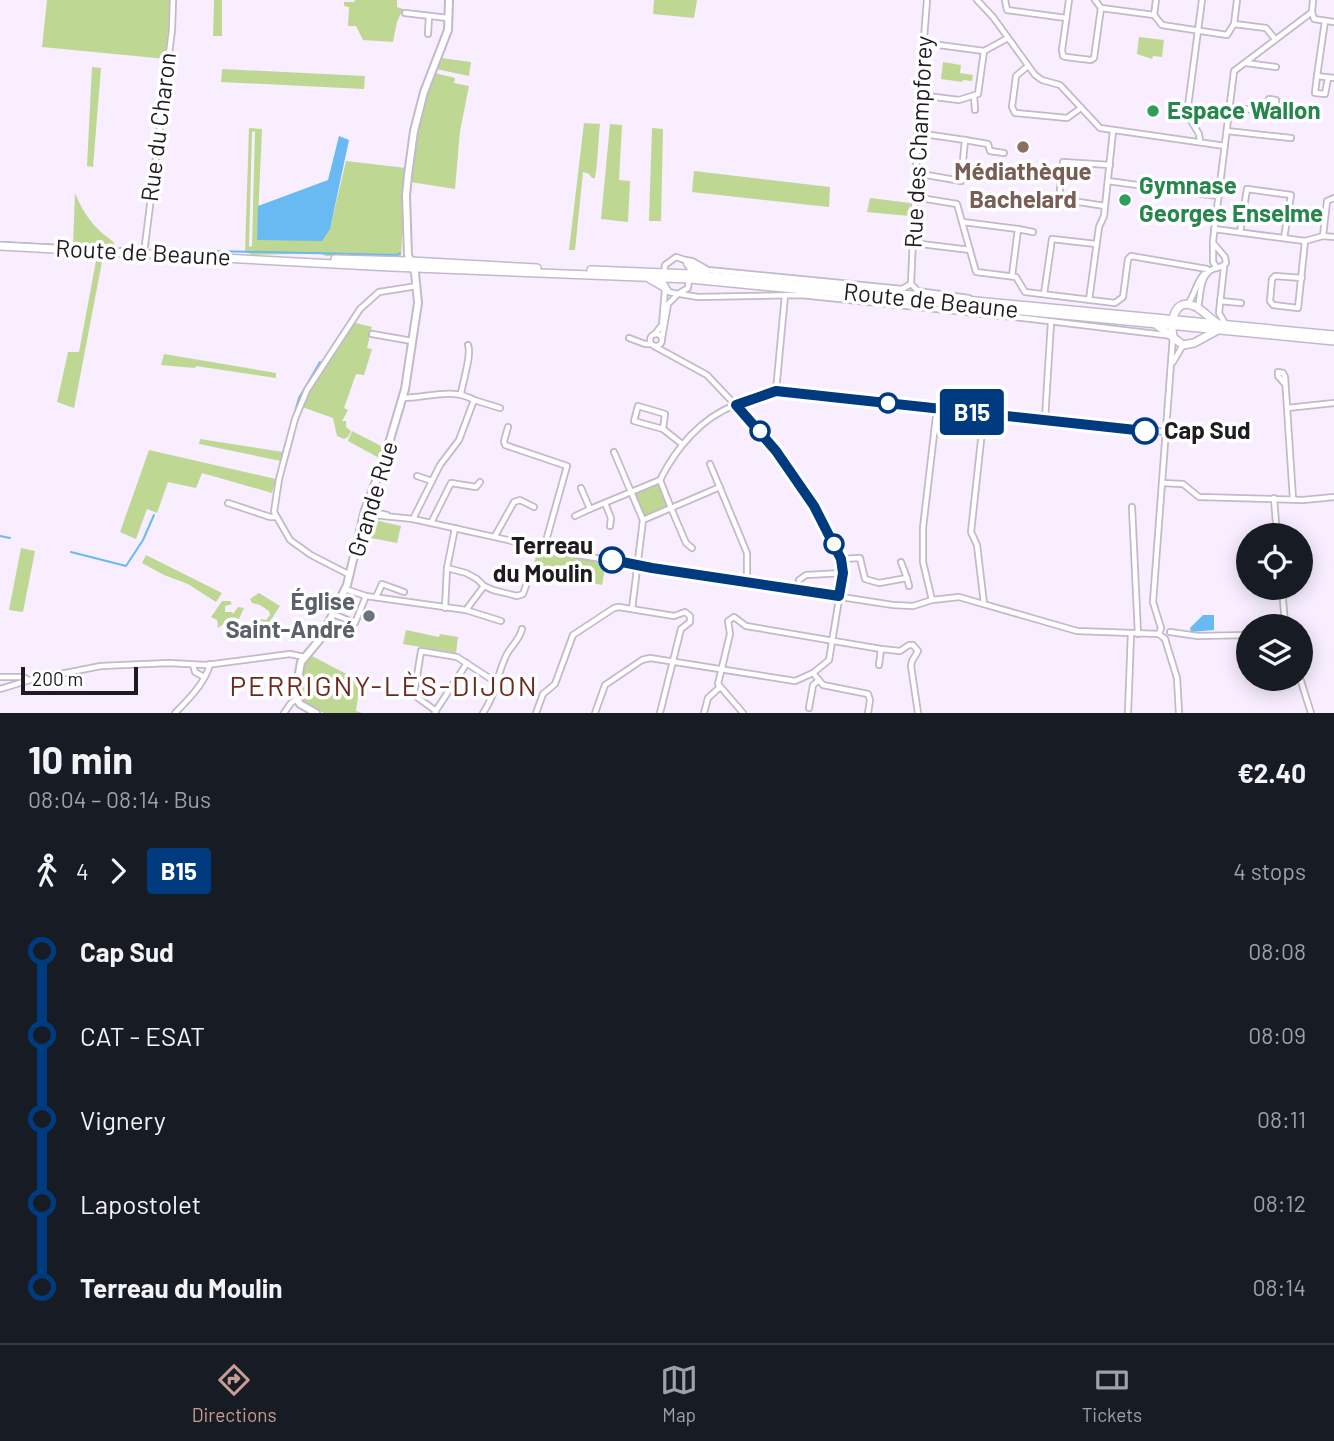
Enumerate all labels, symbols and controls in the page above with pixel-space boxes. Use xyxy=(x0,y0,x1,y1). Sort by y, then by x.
street label: Rue des Champforey xyxy=(897,35,938,249)
street label: Rue du Charon xyxy=(134,50,181,203)
place label: Espace Wallon xyxy=(1167,95,1321,124)
marker: Espace Wallon xyxy=(1145,103,1161,119)
marker: Médiathèque Bachelard xyxy=(1015,139,1031,155)
place label: Médiathèque Bachelard xyxy=(954,156,1092,213)
place label: Gymnase Georges Enselme xyxy=(1139,170,1323,227)
marker: Gymnase Georges Enselme xyxy=(1117,192,1133,208)
street label: Route de Beaune xyxy=(55,232,232,271)
street label: Route de Beaune xyxy=(842,276,1020,323)
line badge: B15 xyxy=(932,389,1012,435)
unlabelled marker xyxy=(878,393,898,413)
text: B15 xyxy=(954,397,990,426)
place label: Cap Sud xyxy=(1164,415,1251,444)
marker: Cap Sud xyxy=(1132,418,1158,444)
unlabelled marker xyxy=(750,421,770,441)
street label: Grande Rue xyxy=(340,437,403,560)
map controls xyxy=(1236,523,1313,691)
button: locate xyxy=(1236,523,1313,600)
place label: Terreau du Moulin xyxy=(493,530,593,587)
unlabelled marker xyxy=(824,534,844,554)
marker: Terreau du Moulin xyxy=(599,547,625,573)
place label: Église Saint-André xyxy=(225,586,355,643)
marker: Église Saint-André xyxy=(361,608,377,624)
button: layers xyxy=(1236,614,1313,691)
scale bar xyxy=(21,664,138,696)
text: 200 m xyxy=(32,667,83,690)
district label: PERRIGNY-LÈS-DIJON xyxy=(229,668,539,702)
text: 10 min xyxy=(28,736,133,782)
text: €2.40 xyxy=(1237,757,1306,788)
text: 08:04 – 08:14 · Bus xyxy=(28,785,211,813)
icon: walk xyxy=(28,852,66,890)
icon: forward xyxy=(99,852,137,890)
text: B15 xyxy=(161,856,197,885)
text: 4 xyxy=(76,857,89,885)
text: 4 stops xyxy=(1233,857,1306,885)
text: Cap Sud xyxy=(80,936,174,967)
text: 08:08 xyxy=(1248,937,1306,965)
text: CAT - ESAT xyxy=(80,1020,205,1051)
text: 08:09 xyxy=(1248,1021,1306,1049)
text: Vignery xyxy=(80,1104,166,1135)
text: 08:11 xyxy=(1257,1105,1306,1133)
text: Lapostolet xyxy=(80,1188,201,1219)
text: 08:12 xyxy=(1253,1189,1306,1217)
text: Terreau du Moulin xyxy=(80,1272,283,1303)
text: 08:14 xyxy=(1253,1273,1306,1301)
tab: Directions xyxy=(192,1361,277,1426)
tab: Map xyxy=(660,1361,698,1426)
tab: Tickets xyxy=(1082,1361,1142,1426)

